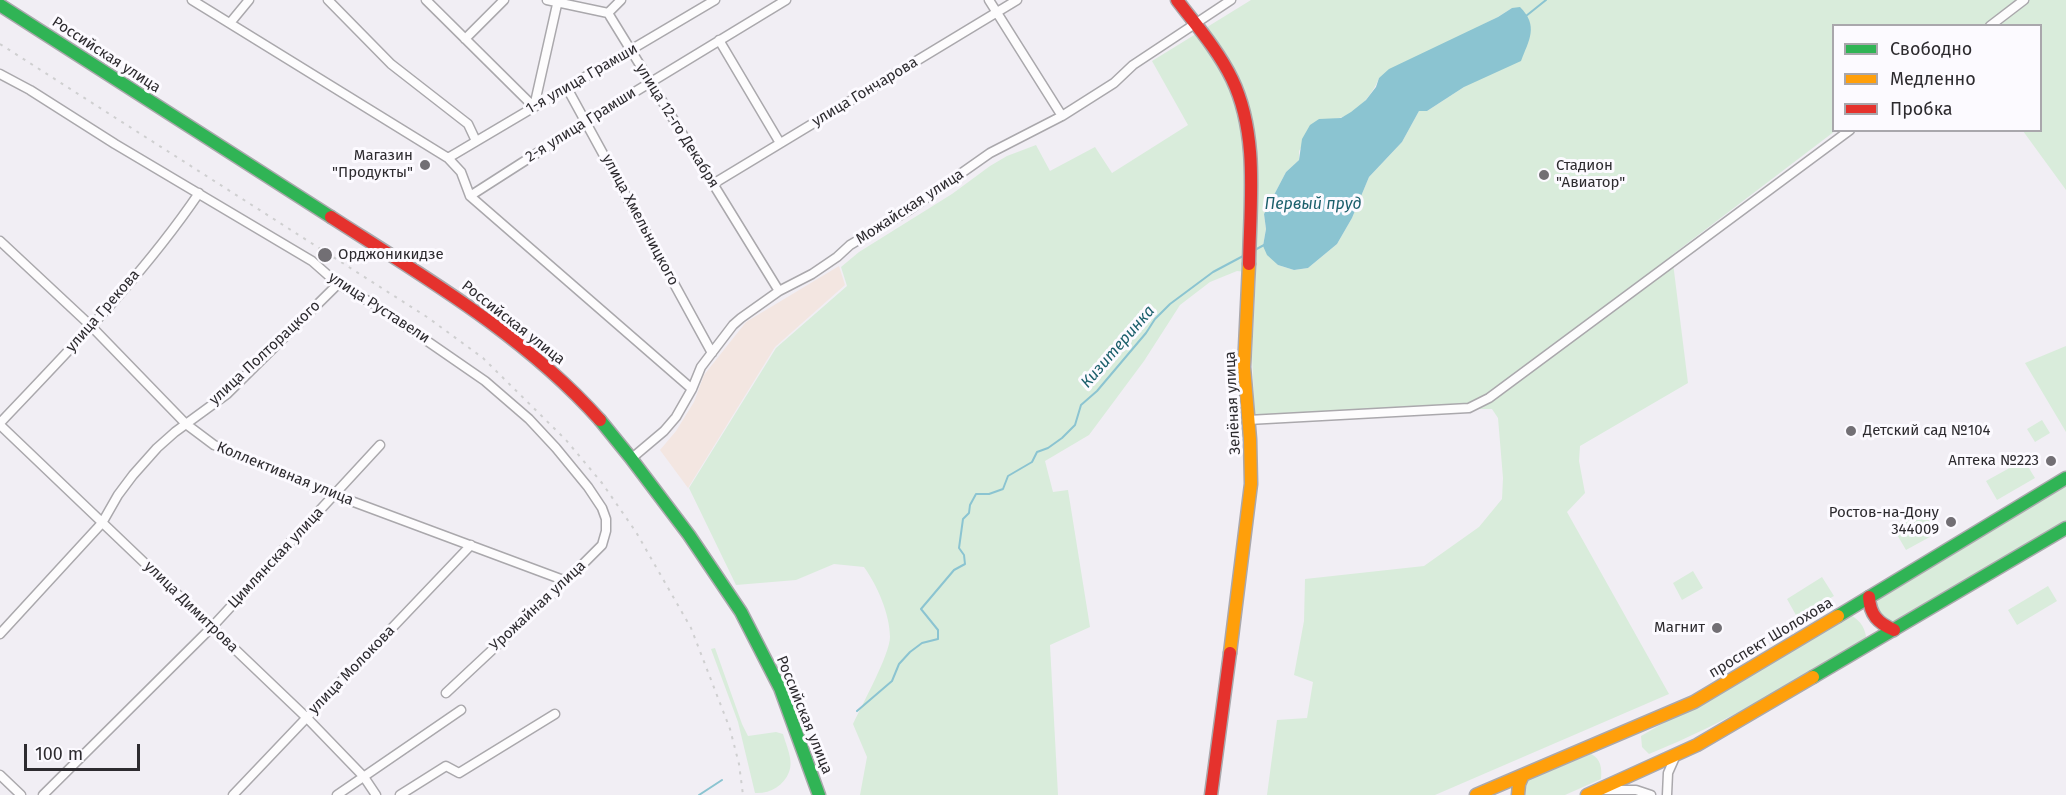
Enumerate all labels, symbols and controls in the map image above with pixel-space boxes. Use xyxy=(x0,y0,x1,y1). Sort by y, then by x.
street label: Российская улица xyxy=(48,13,164,97)
legend xyxy=(1832,24,2042,132)
text: Свободно xyxy=(1890,38,1972,60)
street label: 1-я улица Грамши xyxy=(523,40,641,118)
street label: улица Гончарова xyxy=(809,53,921,131)
street label: улица 12-го Декабря xyxy=(631,60,723,192)
text: Медленно xyxy=(1890,68,1976,90)
street label: 2-я улица Грамши xyxy=(522,84,640,166)
text: Пробка xyxy=(1890,98,1953,120)
place label: Магазин "Продукты" xyxy=(332,147,413,182)
street label: улица Хмельницкого xyxy=(598,151,682,289)
place label: Стадион "Авиатор" xyxy=(1556,157,1625,192)
marker: Магазин "Продукты" xyxy=(418,158,432,172)
street label: Можайская улица xyxy=(853,165,967,249)
marker: Стадион "Авиатор" xyxy=(1537,168,1551,182)
water label: Первый пруд xyxy=(1264,195,1362,215)
marker: Орджоникидзе xyxy=(316,246,334,264)
place label: Орджоникидзе xyxy=(338,246,444,264)
street label: улица Грекова xyxy=(62,266,144,356)
street label: улица Руставели xyxy=(325,269,433,347)
street label: Российская улица xyxy=(458,277,568,369)
street label: улица Полторацкого xyxy=(206,297,324,409)
water label: Кизитеринка xyxy=(1077,302,1159,392)
street label: Зелёная улица xyxy=(1221,351,1245,455)
place label: Детский сад №104 xyxy=(1863,422,1990,440)
marker: Детский сад №104 xyxy=(1844,424,1858,438)
street label: Коллективная улица xyxy=(214,438,356,510)
place label: Аптека №223 xyxy=(1948,452,2039,470)
marker: Аптека №223 xyxy=(2044,454,2058,468)
street label: Цимлянская улица xyxy=(224,504,328,612)
place label: Ростов-на-Дону 344009 xyxy=(1829,504,1939,539)
marker: Ростов-на-Дону 344009 xyxy=(1944,515,1958,529)
street label: улица Димитрова xyxy=(140,557,242,657)
street label: Урожайная улица xyxy=(486,557,590,655)
street label: проспект Шолохова xyxy=(1706,594,1836,682)
place label: Магнит xyxy=(1654,619,1705,637)
marker: Магнит xyxy=(1710,621,1724,635)
street label: улица Молокова xyxy=(305,622,399,718)
street label: Российская улица xyxy=(772,653,836,777)
scale bar xyxy=(27,732,142,770)
text: 100 m xyxy=(35,743,83,765)

